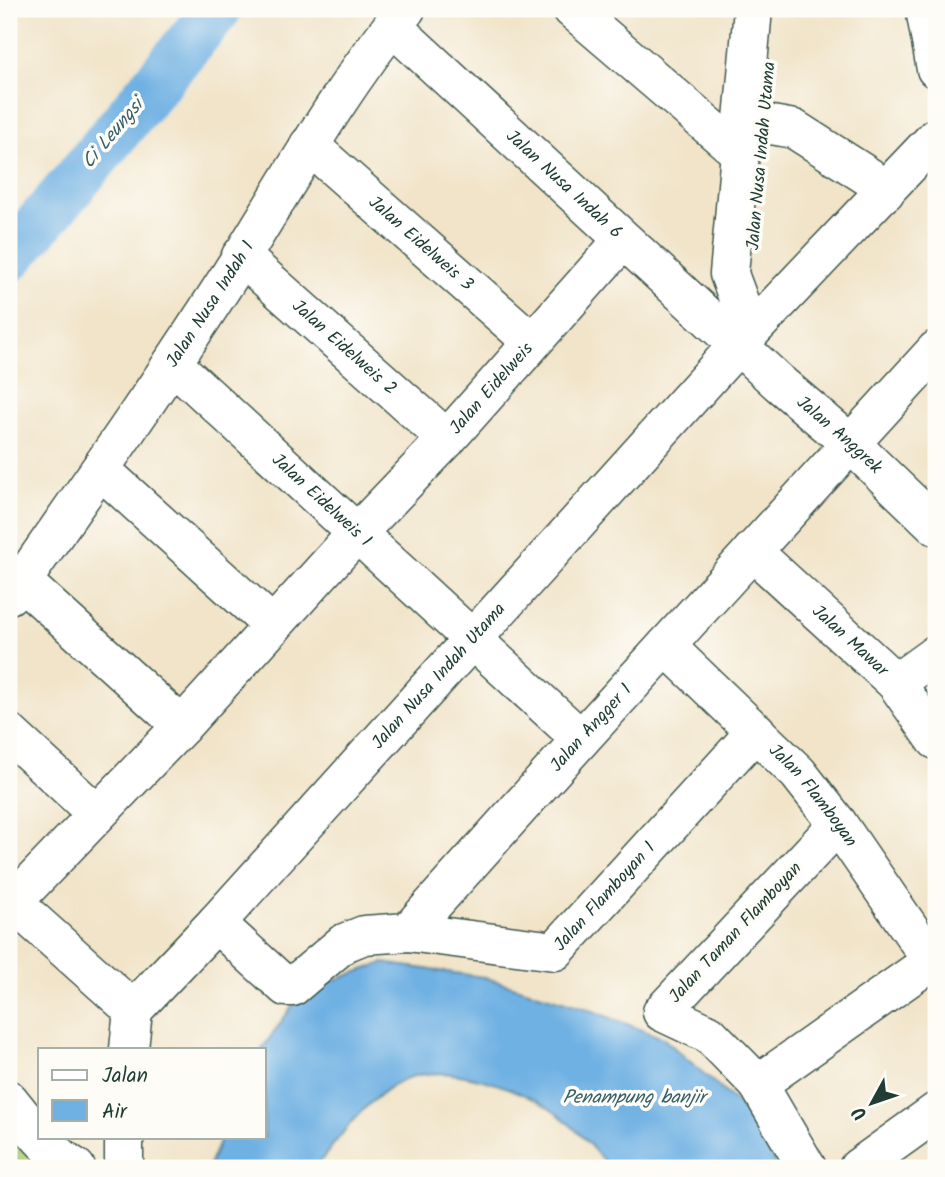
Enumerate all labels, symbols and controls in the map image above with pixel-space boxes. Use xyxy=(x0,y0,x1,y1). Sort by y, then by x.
street label: Jalan Nusa Indah Utama xyxy=(739,61,785,251)
water label: Ci Leungsi xyxy=(75,89,154,176)
street label: Jalan Nusa Indah 6 xyxy=(499,123,629,246)
street label: Jalan Eidelweis 3 xyxy=(361,189,480,298)
street label: Jalan Nusa Indah 1 xyxy=(159,235,262,374)
street label: Jalan Eidelweis 2 xyxy=(285,293,403,403)
street label: Jalan Eidelweis xyxy=(443,336,541,441)
street label: Jalan Anggrek xyxy=(790,389,889,482)
street label: Jalan Eidelweis 1 xyxy=(265,446,378,554)
street label: Jalan Nusa Indah Utama xyxy=(365,596,513,756)
street label: Jalan Mawar xyxy=(805,598,896,685)
street label: Jalan Angger 1 xyxy=(543,677,639,779)
street label: Jalan Flamboyan xyxy=(761,737,864,853)
street label: Jalan Flamboyan 1 xyxy=(547,835,663,958)
street label: Jalan Taman Flamboyan xyxy=(662,856,810,1010)
legend xyxy=(38,1048,266,1138)
text: Jalan xyxy=(102,1060,148,1093)
north arrow xyxy=(836,1068,906,1138)
water label: Penampung banjir xyxy=(563,1083,709,1113)
text: Air xyxy=(102,1096,128,1129)
text: U xyxy=(845,1098,876,1127)

